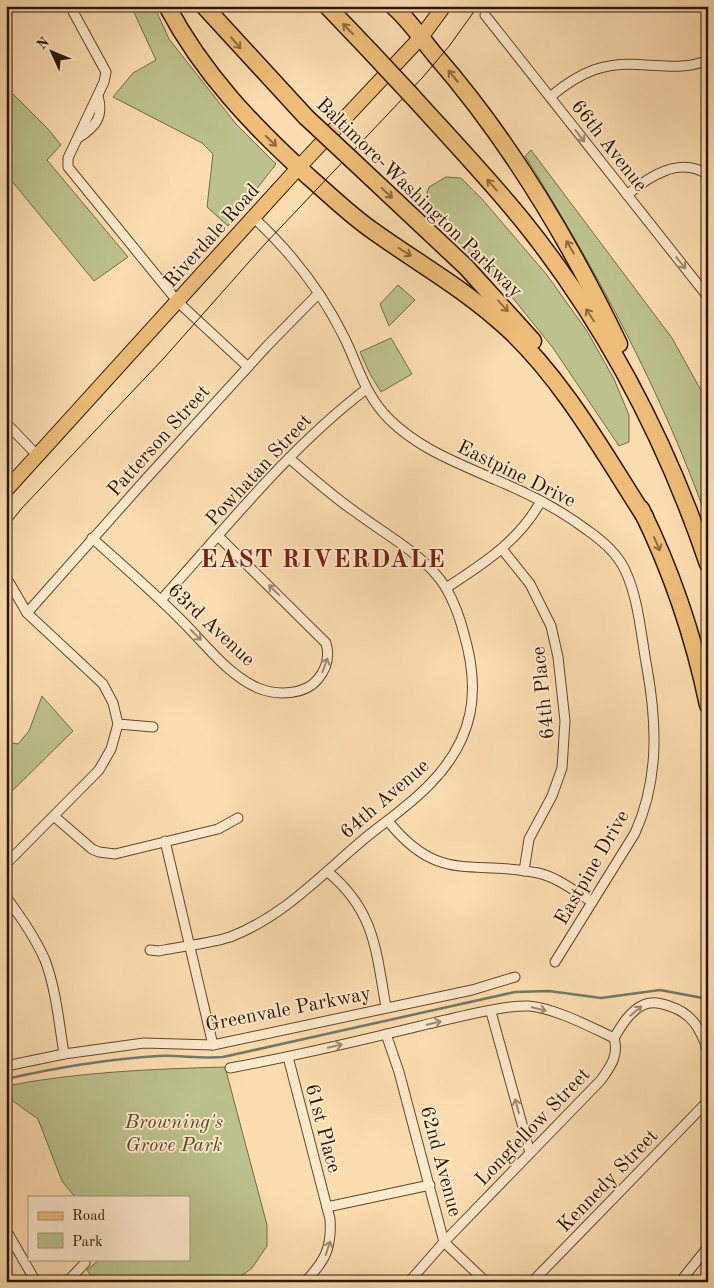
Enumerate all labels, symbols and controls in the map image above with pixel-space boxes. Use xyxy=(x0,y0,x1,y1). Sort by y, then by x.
one-way arrow xyxy=(342,23,354,35)
north arrow xyxy=(28,28,78,78)
text: N xyxy=(35,35,52,52)
one-way arrow xyxy=(231,36,242,49)
one-way arrow xyxy=(447,69,458,82)
street label: Baltimore-Washington Parkway xyxy=(312,95,526,302)
street label: 66th Avenue xyxy=(567,97,650,196)
one-way arrow xyxy=(574,129,585,142)
one-way arrow xyxy=(265,135,277,147)
one-way arrow xyxy=(487,179,498,192)
street label: Riverdale Road xyxy=(161,181,264,292)
one-way arrow xyxy=(380,187,393,199)
one-way arrow xyxy=(565,239,575,254)
one-way arrow xyxy=(397,247,411,257)
one-way arrow xyxy=(675,256,686,269)
one-way arrow xyxy=(497,299,509,312)
one-way arrow xyxy=(585,308,595,322)
street label: Patterson Street xyxy=(105,382,214,501)
street label: Powhatan Street xyxy=(203,411,316,530)
street label: Eastpine Drive xyxy=(454,438,578,512)
one-way arrow xyxy=(653,536,663,551)
district label: EAST RIVERDALE xyxy=(200,548,446,573)
street label: 63rd Avenue xyxy=(163,580,258,671)
one-way arrow xyxy=(268,584,280,596)
one-way arrow xyxy=(190,628,202,641)
street label: 64th Place xyxy=(529,645,559,740)
one-way arrow xyxy=(321,658,330,673)
street label: 64th Avenue xyxy=(337,756,433,843)
street label: Eastpine Drive xyxy=(552,807,634,929)
street label: Greenvale Parkway xyxy=(204,984,373,1036)
one-way arrow xyxy=(531,1004,547,1014)
one-way arrow xyxy=(629,1005,642,1016)
one-way arrow xyxy=(425,1018,441,1027)
one-way arrow xyxy=(327,1041,343,1050)
street label: Longfellow Street xyxy=(472,1065,595,1190)
street label: 61st Place xyxy=(301,1082,344,1175)
one-way arrow xyxy=(512,1098,521,1114)
street label: 62nd Avenue xyxy=(416,1104,464,1219)
park label: Browning's Grove Park xyxy=(124,1113,223,1156)
street label: Kennedy Street xyxy=(554,1126,662,1237)
legend xyxy=(28,1196,190,1260)
text: Road xyxy=(72,1209,106,1224)
text: Park xyxy=(72,1235,103,1250)
one-way arrow xyxy=(324,1241,333,1256)

